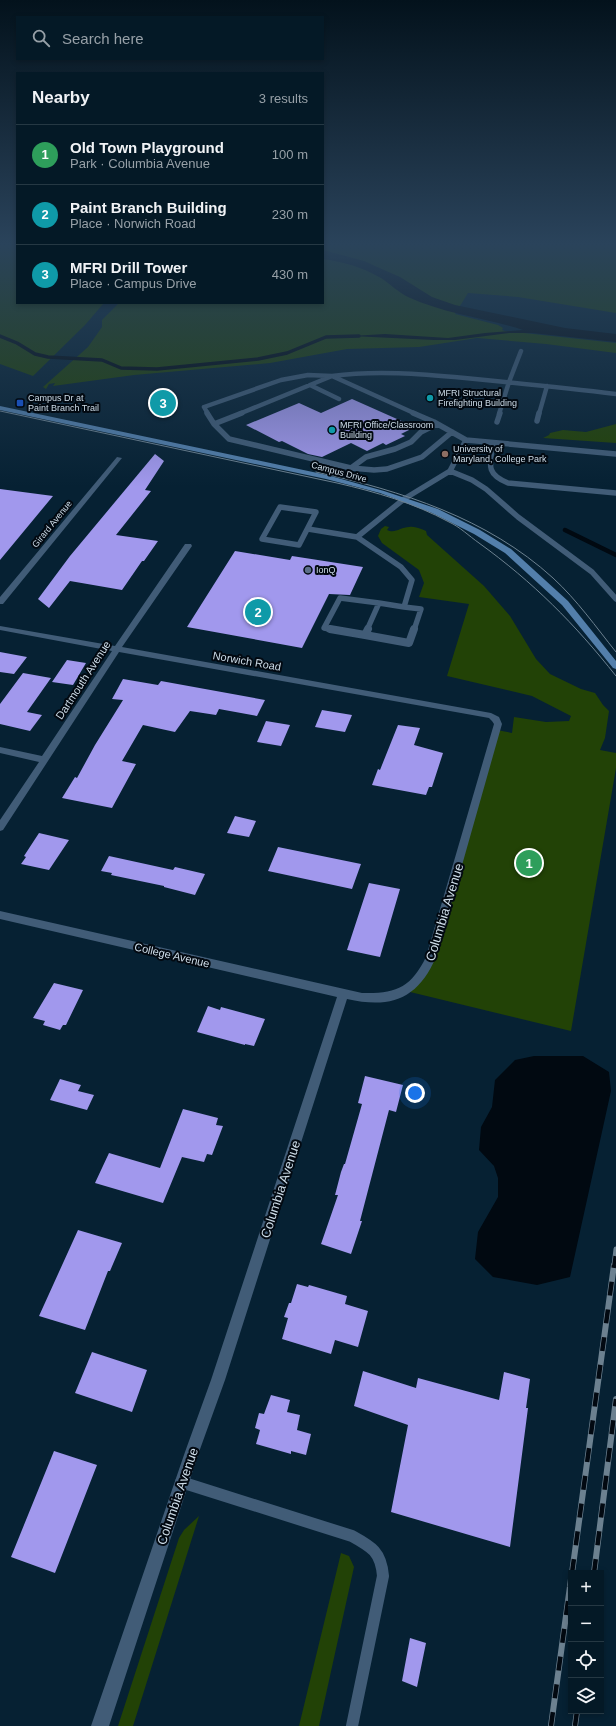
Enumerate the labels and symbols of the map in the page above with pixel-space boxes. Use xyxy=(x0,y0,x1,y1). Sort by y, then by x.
pin: 3 xyxy=(150,388,176,418)
place label: MFRI Structural Firefighting Building xyxy=(438,388,517,408)
place label: Campus Dr at Paint Branch Trail xyxy=(28,393,99,413)
marker: MFRI Structural Firefighting Building xyxy=(425,393,435,403)
marker: Campus Dr at Paint Branch Trail xyxy=(15,398,25,408)
place label: MFRI Office/Classroom Building xyxy=(340,420,433,440)
marker: MFRI Office/Classroom Building xyxy=(327,425,337,435)
place label: University of Maryland, College Park xyxy=(453,444,547,464)
marker: University of Maryland, College Park xyxy=(440,449,450,459)
street label: Campus Drive xyxy=(310,460,368,484)
street label: Girard Avenue xyxy=(30,499,74,549)
marker: IonQ xyxy=(303,565,313,575)
place label: IonQ xyxy=(316,565,336,575)
pin: 2 xyxy=(245,597,271,627)
street label: Dartmouth Avenue xyxy=(53,639,113,721)
street label: Norwich Road xyxy=(212,649,282,673)
pin: 1 xyxy=(516,848,542,878)
street label: Columbia Avenue xyxy=(422,861,467,963)
street label: College Avenue xyxy=(133,941,211,969)
your location xyxy=(405,1083,425,1103)
street label: Columbia Avenue xyxy=(258,1138,303,1240)
street label: Columbia Avenue xyxy=(154,1446,201,1547)

